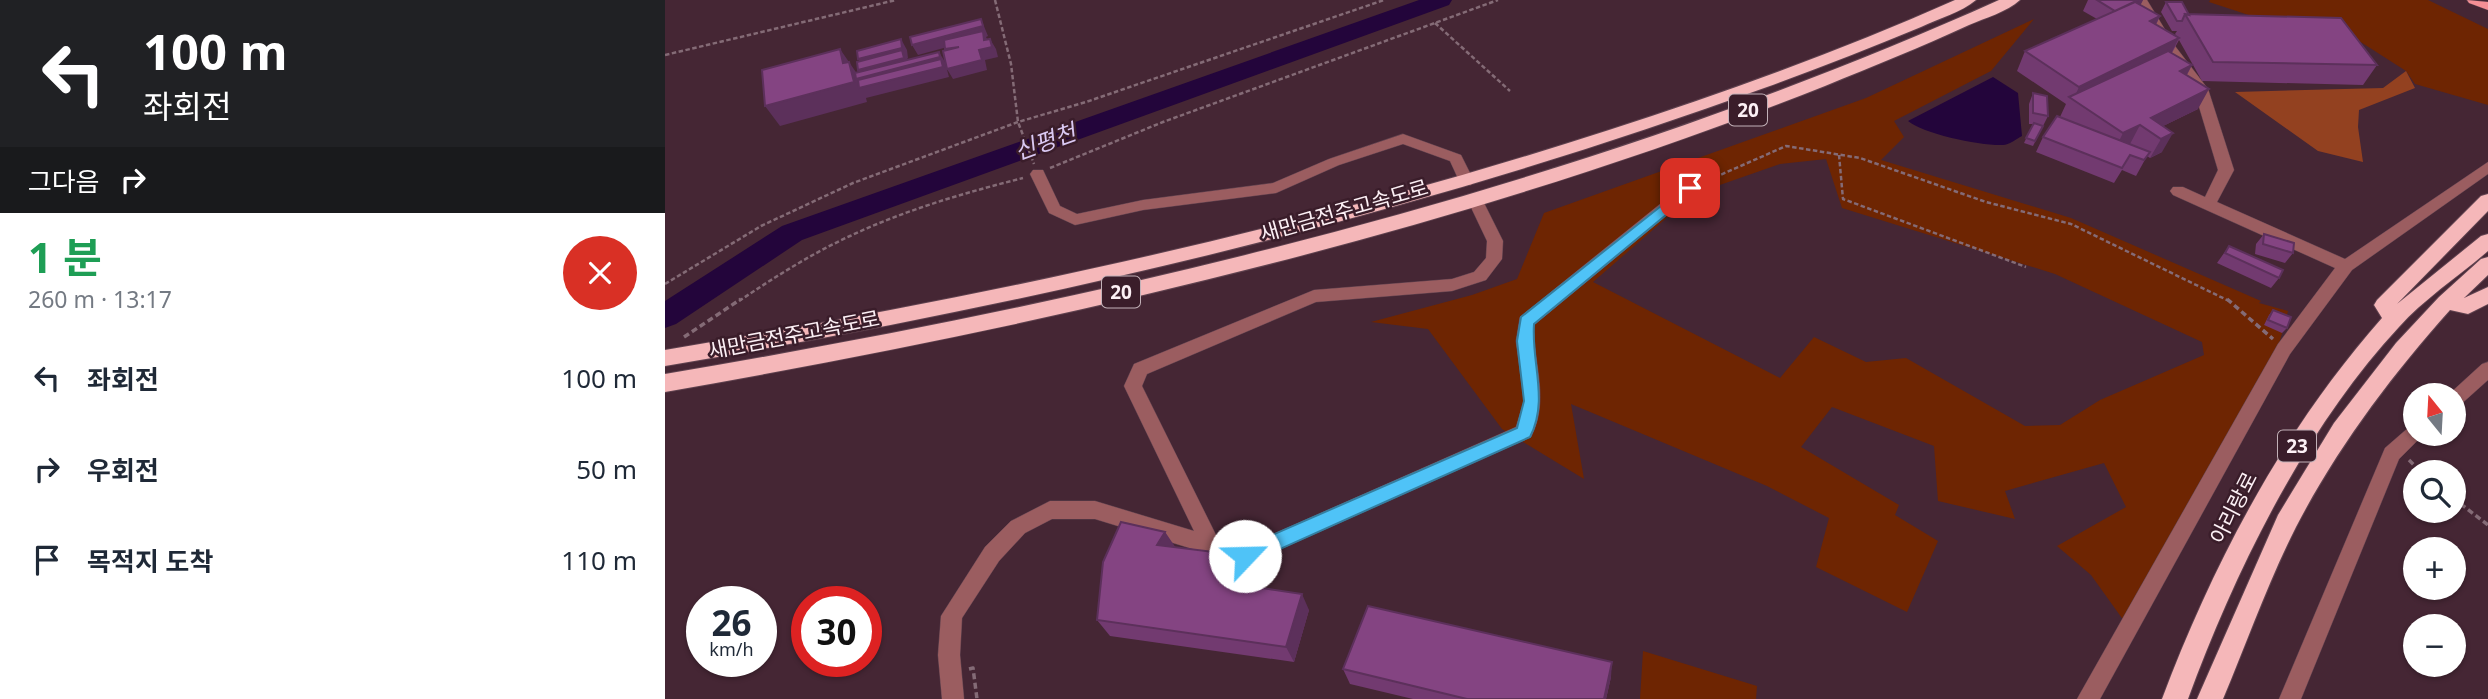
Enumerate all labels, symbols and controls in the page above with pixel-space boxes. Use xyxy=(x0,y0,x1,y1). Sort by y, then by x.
text: 100 m xyxy=(143,18,288,84)
icon: left xyxy=(28,28,119,119)
text: 좌회전 xyxy=(143,84,231,127)
road number: 20 xyxy=(1729,94,1767,125)
water label: 신평천 xyxy=(1009,114,1083,167)
pin xyxy=(1660,158,1720,218)
icon: right xyxy=(114,161,152,199)
text: 그다음 xyxy=(28,163,100,199)
icon: arrive xyxy=(1671,169,1709,207)
street label: 새만금전주고속도로 xyxy=(1256,173,1431,247)
text: 1 분 xyxy=(28,228,102,285)
button: close xyxy=(563,236,637,310)
road number: 20 xyxy=(1102,276,1140,308)
text: 260 m · 13:17 xyxy=(28,283,172,315)
street label: 새만금전주고속도로 xyxy=(706,304,882,364)
icon: left xyxy=(28,359,66,397)
text: 100 m xyxy=(561,360,637,396)
text: 좌회전 xyxy=(87,361,159,397)
north arrow xyxy=(2403,383,2466,446)
map controls xyxy=(2403,383,2466,677)
road number: 23 xyxy=(2278,430,2316,462)
icon: right xyxy=(28,450,66,488)
text: 50 m xyxy=(576,451,637,487)
text: 우회전 xyxy=(87,452,159,488)
button: search xyxy=(2403,460,2466,523)
street label: 아리랑로 xyxy=(2203,467,2263,548)
position arrow xyxy=(1208,519,1282,593)
button: + xyxy=(2403,537,2466,600)
icon: arrive xyxy=(28,541,66,579)
text: 110 m xyxy=(561,542,637,578)
text: 목적지 도착 xyxy=(87,543,213,579)
speed limit sign: 30 xyxy=(791,586,882,677)
text: 26 xyxy=(711,599,752,646)
button: − xyxy=(2403,614,2466,677)
text: km/h xyxy=(709,637,754,661)

